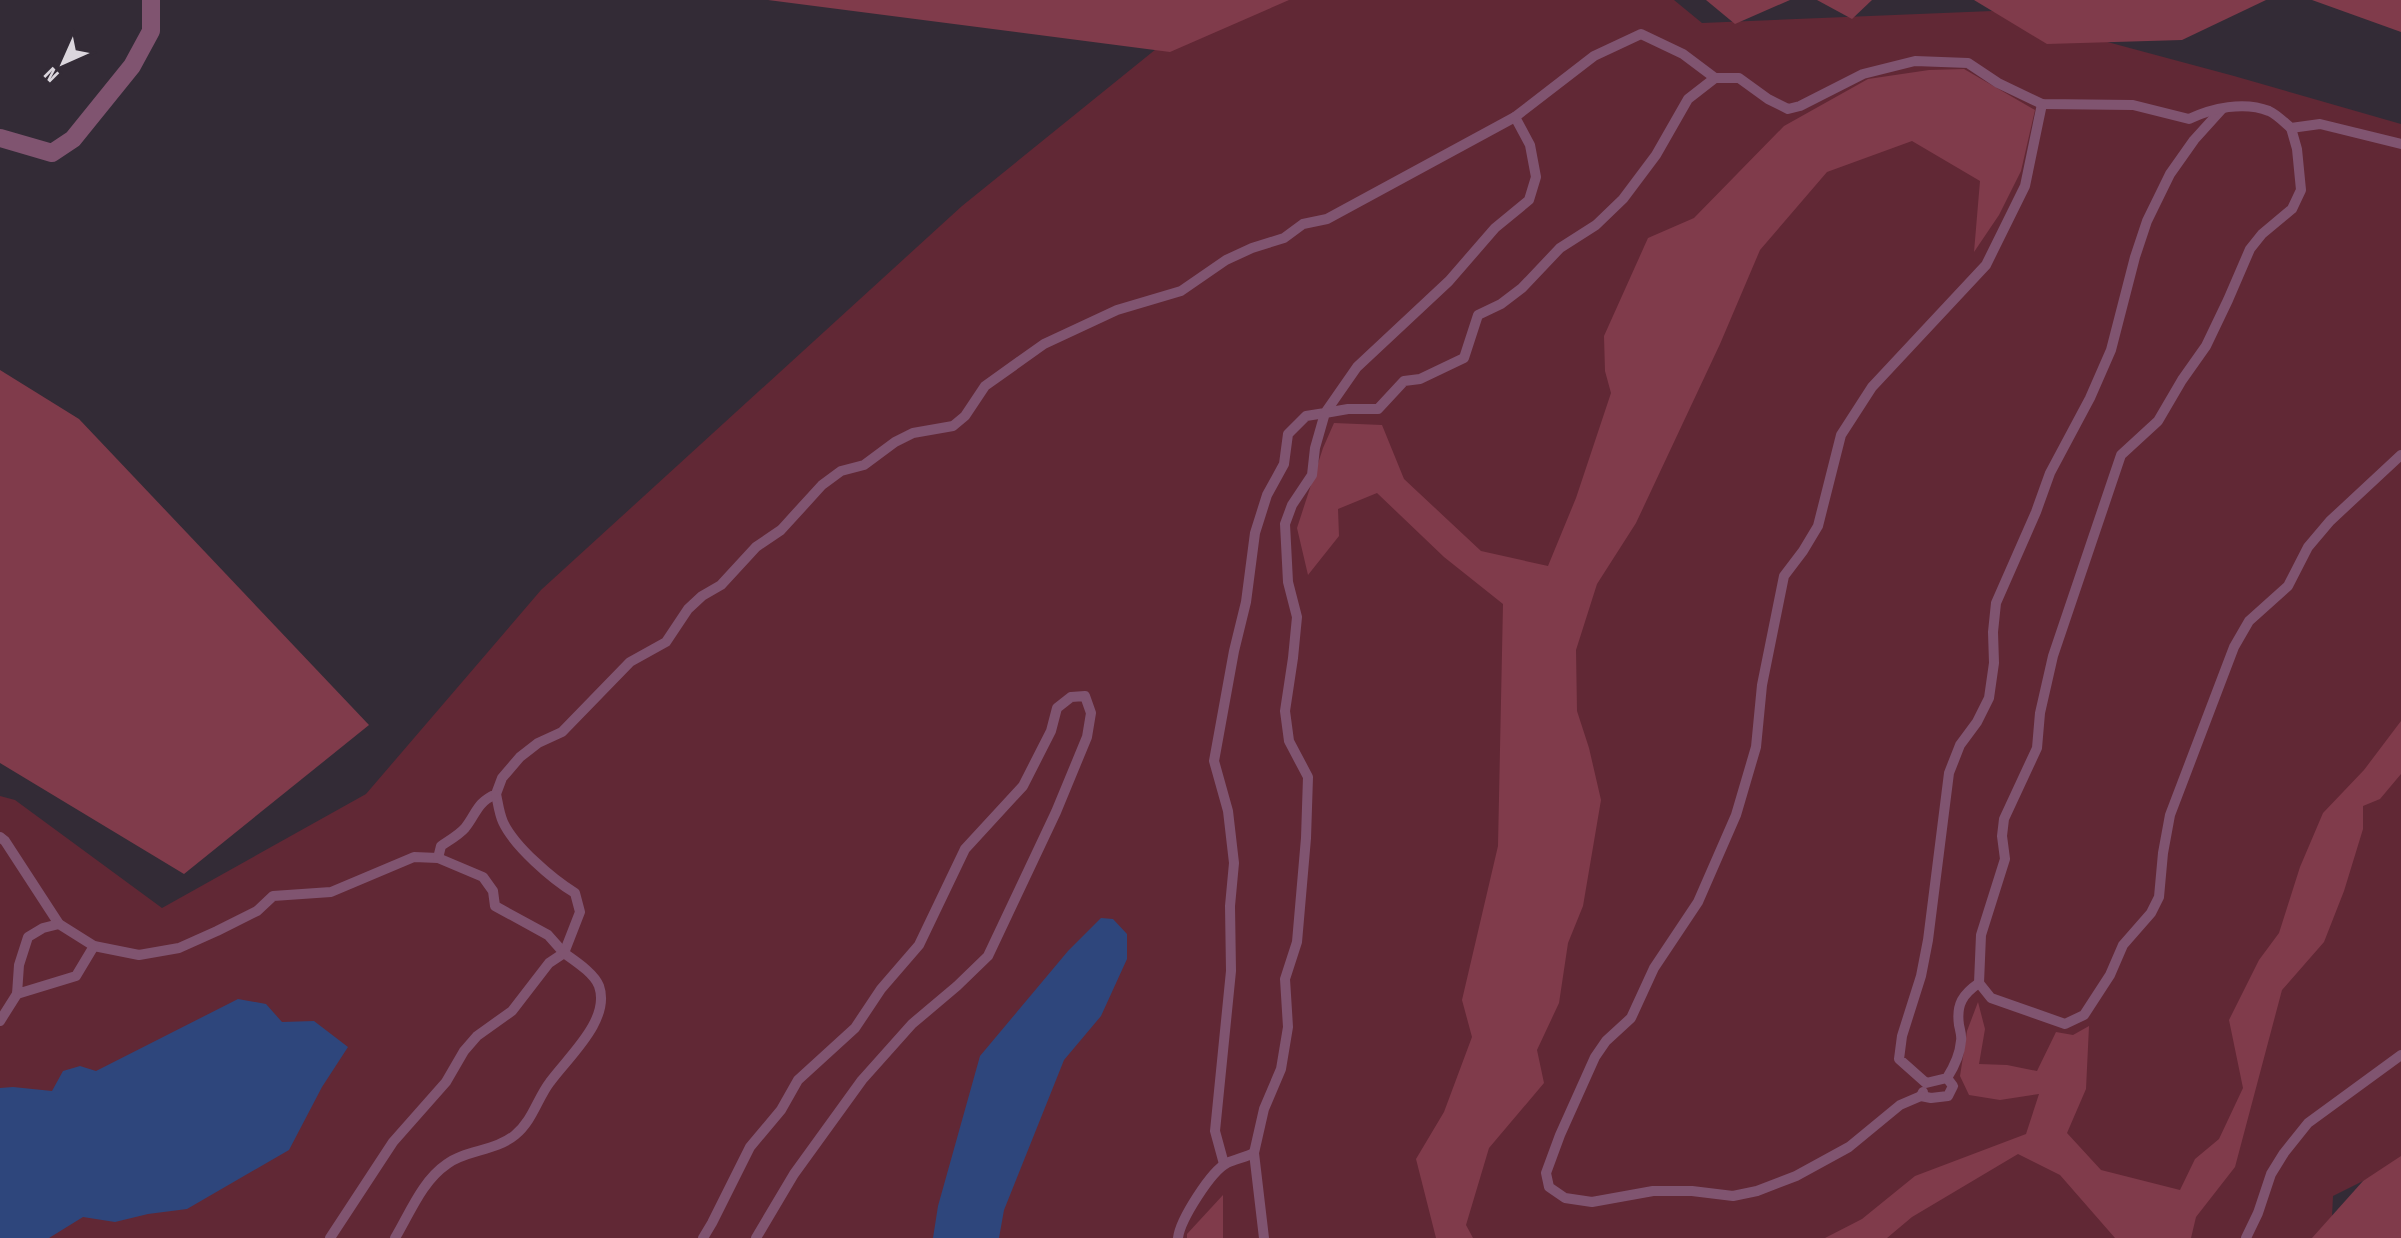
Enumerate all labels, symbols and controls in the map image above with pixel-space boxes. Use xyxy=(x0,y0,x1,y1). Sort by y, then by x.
north arrow xyxy=(28,28,98,98)
text: N xyxy=(39,63,63,87)

